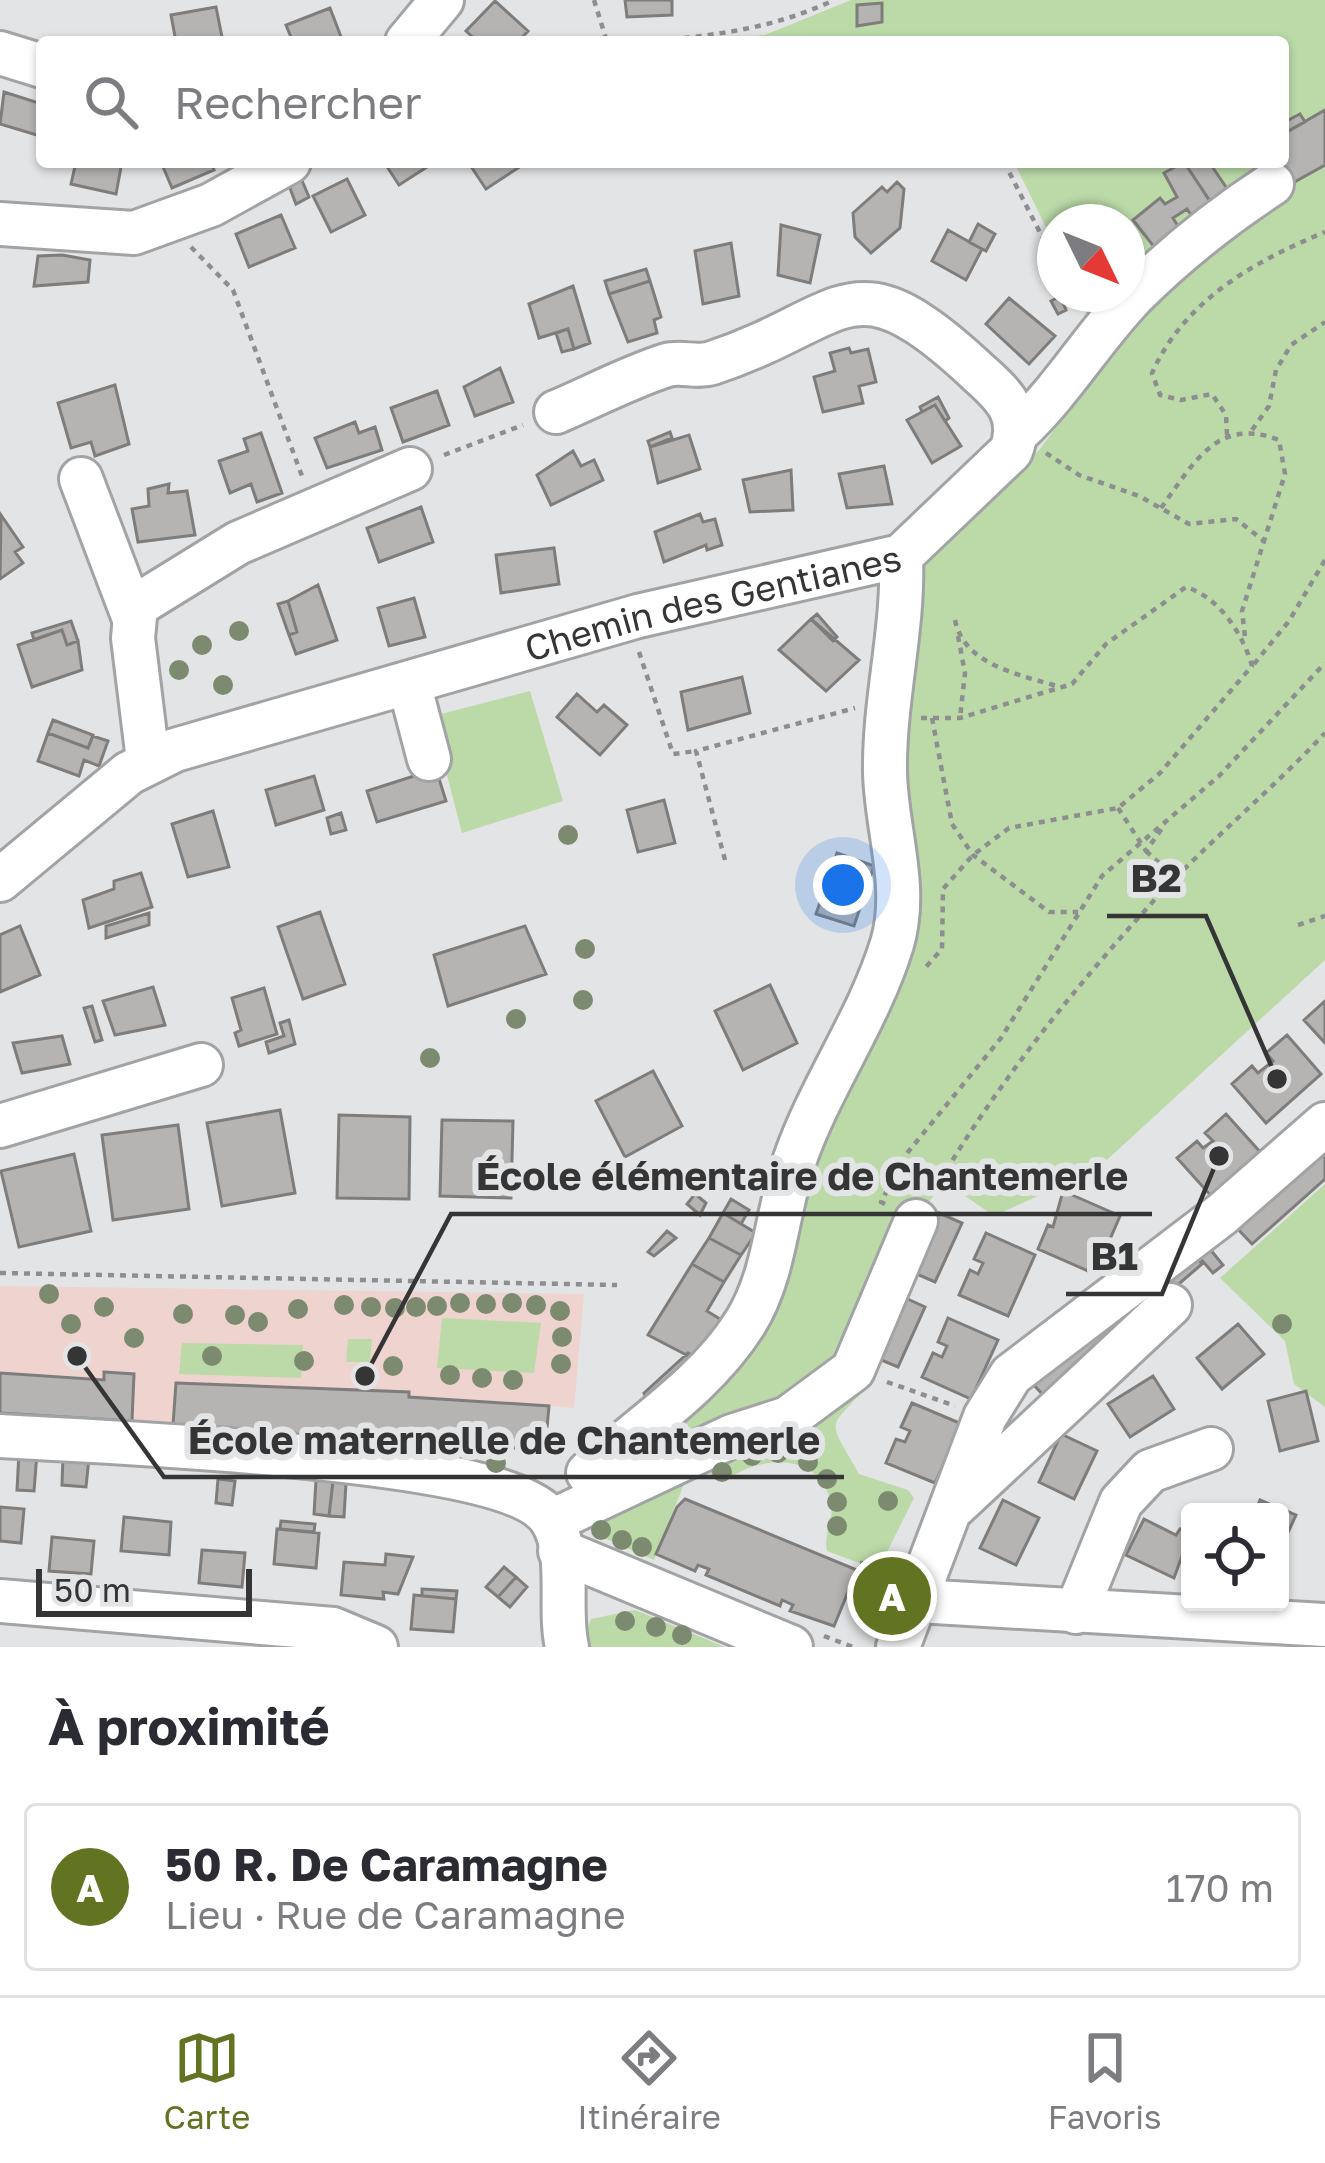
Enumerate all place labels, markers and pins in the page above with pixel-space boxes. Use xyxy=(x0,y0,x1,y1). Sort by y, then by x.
callout: B2 xyxy=(1107,841,1206,916)
callout: École élémentaire de Chantemerle xyxy=(451,1139,1152,1214)
callout: B1 xyxy=(1066,1219,1162,1294)
callout: École maternelle de Chantemerle xyxy=(164,1402,844,1477)
pin: A xyxy=(853,1551,931,1641)

